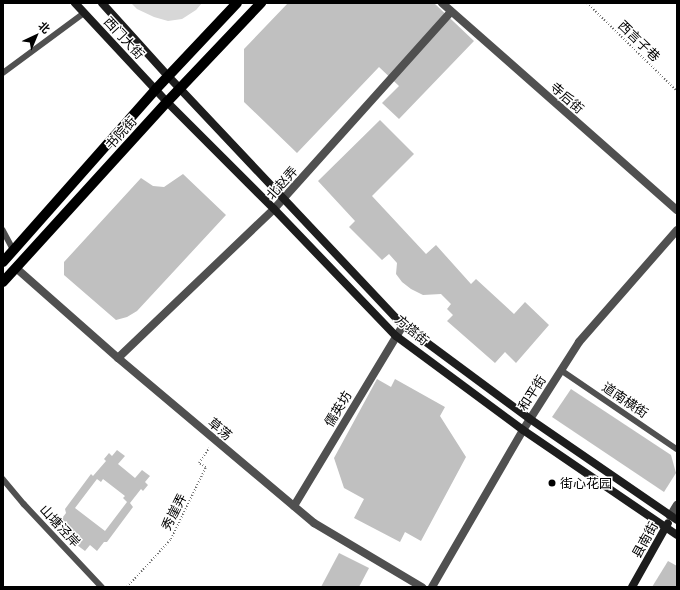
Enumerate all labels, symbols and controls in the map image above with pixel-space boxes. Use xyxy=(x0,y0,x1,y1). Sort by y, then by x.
street label: 西门大街 xyxy=(101,14,147,62)
north arrow xyxy=(16,16,56,56)
street label: 西言子巷 xyxy=(615,17,663,65)
text: 北 xyxy=(36,18,54,36)
street label: 寺后街 xyxy=(547,79,587,117)
street label: 书院街 xyxy=(102,113,140,153)
street label: 北赵弄 xyxy=(263,163,301,203)
street label: 方塔街 xyxy=(392,311,432,349)
street label: 和平街 xyxy=(515,372,549,414)
street label: 道南横街 xyxy=(599,379,651,421)
street label: 儒英坊 xyxy=(321,388,355,430)
street label: 草荡 xyxy=(205,415,235,443)
place label: 街心花园 xyxy=(560,475,612,491)
marker: 街心花园 xyxy=(547,478,557,488)
street label: 秀崖弄 xyxy=(158,491,190,533)
street label: 山塘泾岸 xyxy=(37,502,83,550)
street label: 县南街 xyxy=(629,519,661,561)

